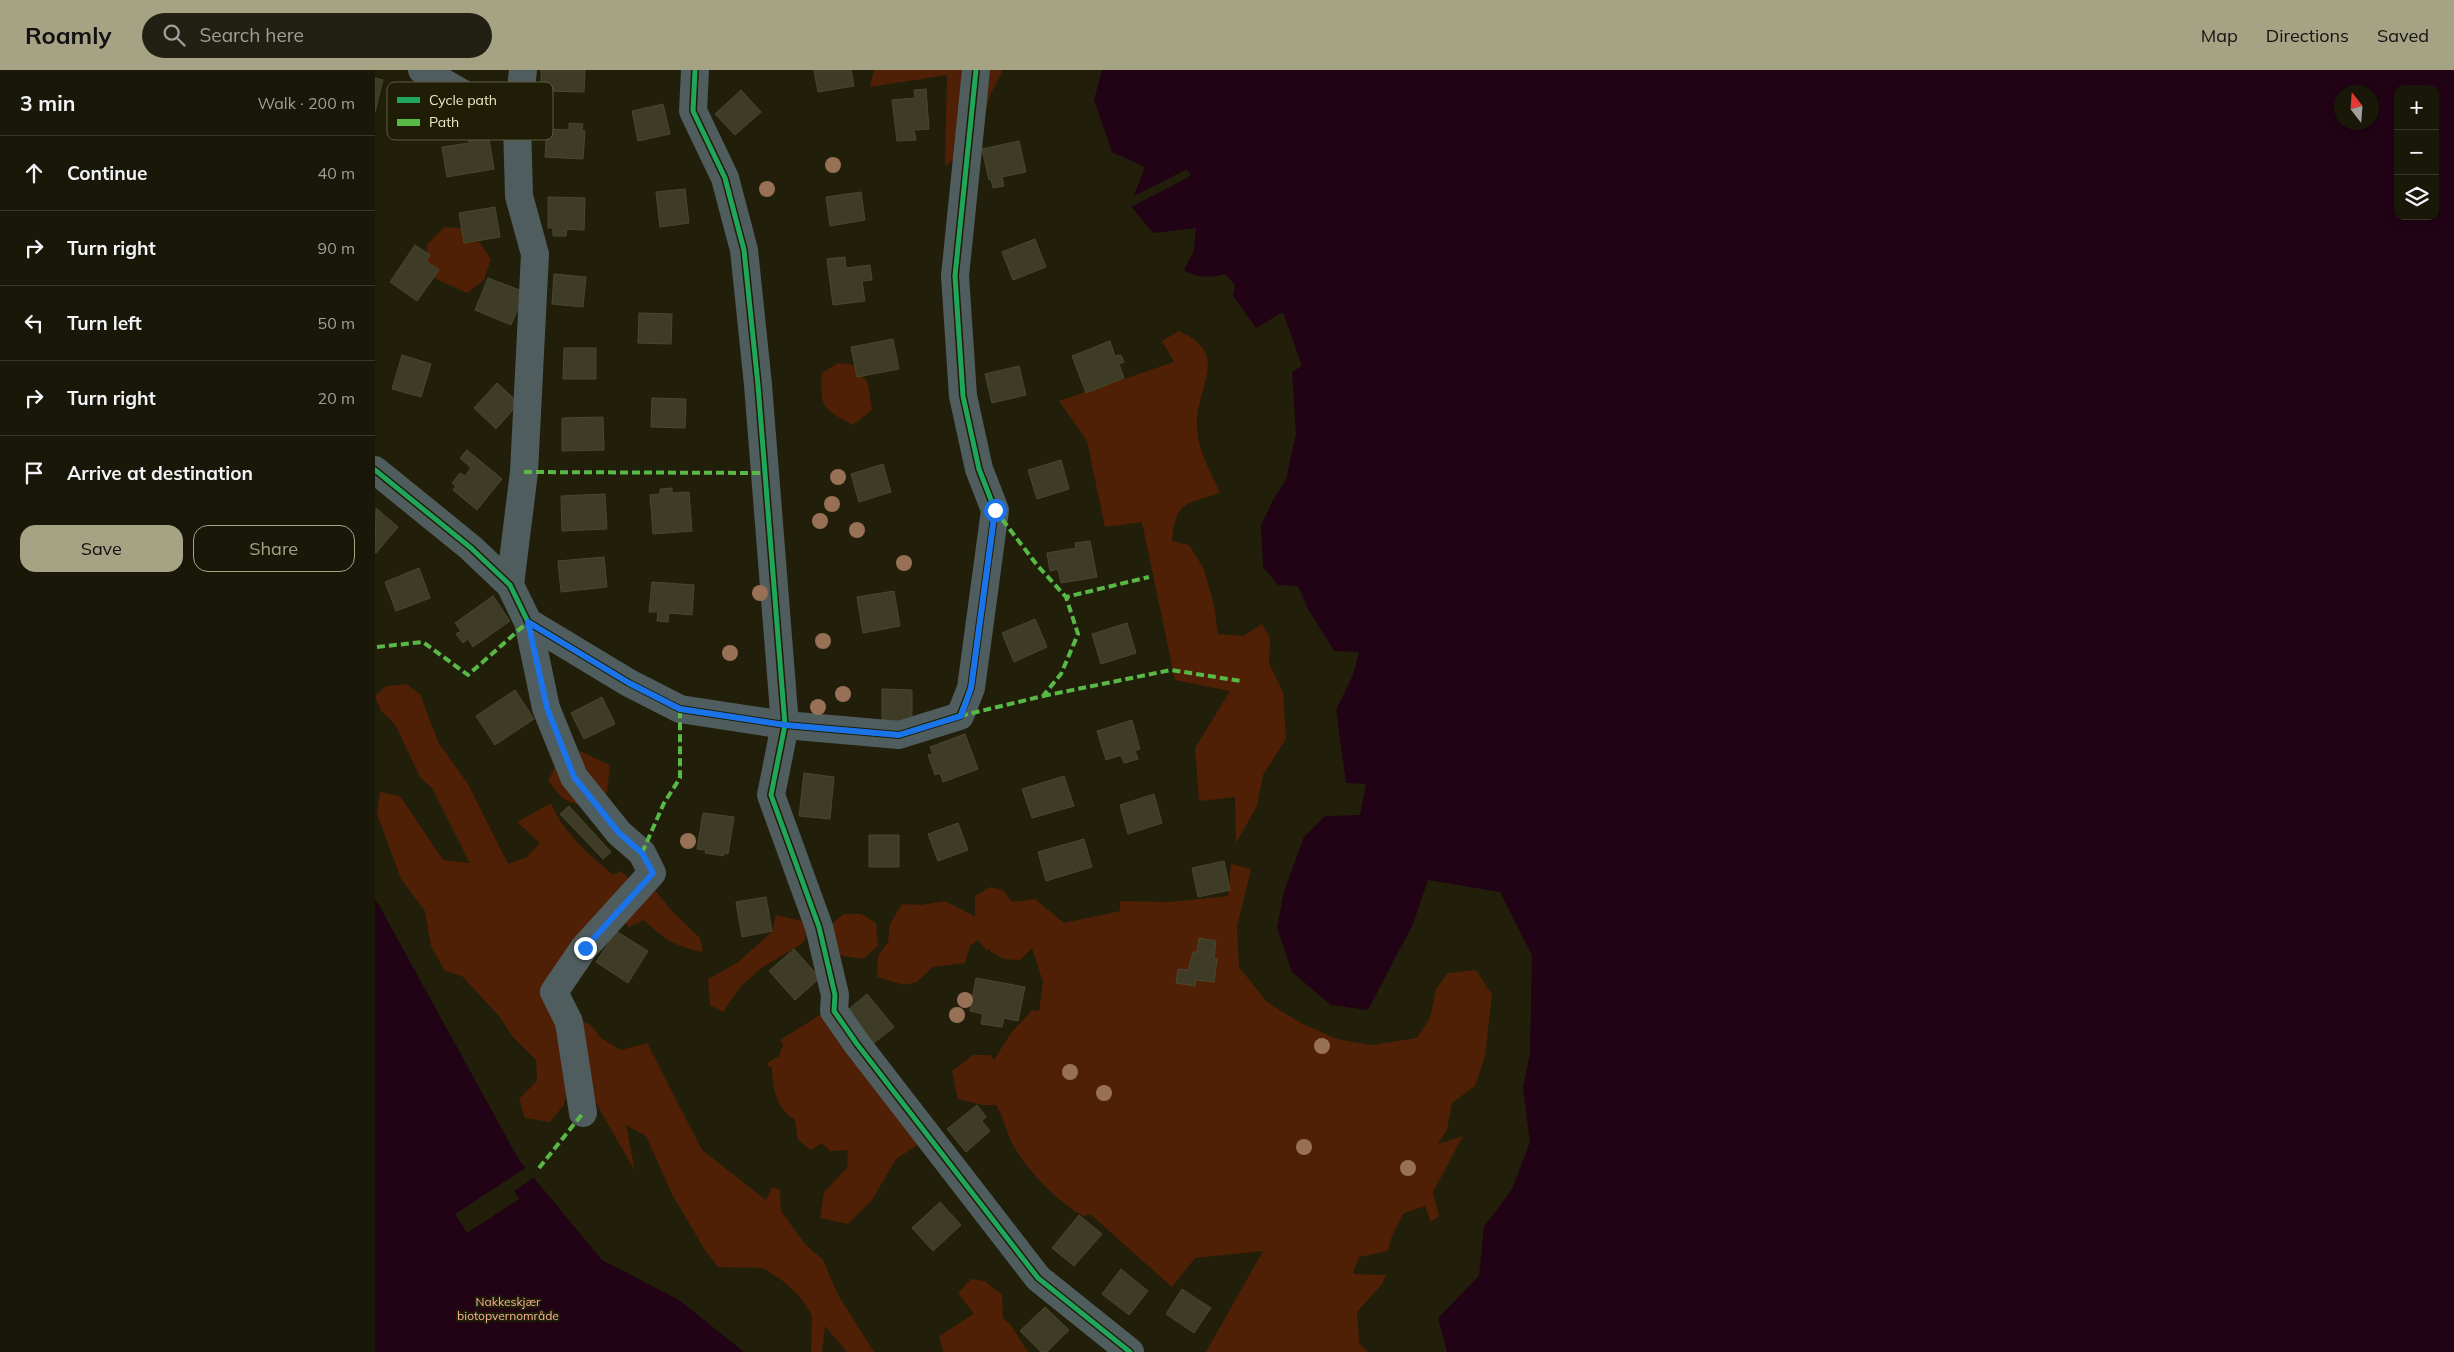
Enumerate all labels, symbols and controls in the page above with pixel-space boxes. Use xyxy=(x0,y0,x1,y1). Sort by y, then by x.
search box xyxy=(142,13,492,58)
text: Roamly xyxy=(25,20,112,50)
icon: search xyxy=(160,21,188,49)
text: Search here xyxy=(200,23,304,47)
text: Map xyxy=(2201,24,2238,47)
text: Directions xyxy=(2266,24,2349,47)
text: Saved xyxy=(2377,24,2429,47)
legend xyxy=(387,82,553,140)
north arrow xyxy=(2334,85,2379,130)
map controls xyxy=(2394,85,2439,220)
button: + xyxy=(2394,85,2439,130)
text: 3 min xyxy=(20,90,75,116)
text: Cycle path xyxy=(429,91,497,109)
text: Walk · 200 m xyxy=(257,93,355,113)
text: Path xyxy=(429,113,459,131)
button: − xyxy=(2394,130,2439,175)
icon: ahead xyxy=(20,159,48,187)
text: Continue xyxy=(67,161,147,185)
text: 40 m xyxy=(318,163,355,183)
button: layers xyxy=(2394,175,2439,220)
icon: right xyxy=(20,234,48,262)
text: Turn right xyxy=(67,236,156,260)
text: 90 m xyxy=(318,238,355,258)
icon: left xyxy=(20,309,48,337)
text: Turn left xyxy=(67,311,142,335)
text: 50 m xyxy=(318,313,355,333)
icon: right xyxy=(20,384,48,412)
text: Turn right xyxy=(67,386,156,410)
text: 20 m xyxy=(318,388,355,408)
icon: arrive xyxy=(20,459,48,487)
text: Arrive at destination xyxy=(67,461,253,485)
route start xyxy=(984,499,1007,522)
button: Save xyxy=(20,525,183,572)
button: Share xyxy=(193,525,355,572)
route end xyxy=(574,937,597,960)
park label: Nakkeskjær biotopvernområde xyxy=(457,1294,559,1323)

